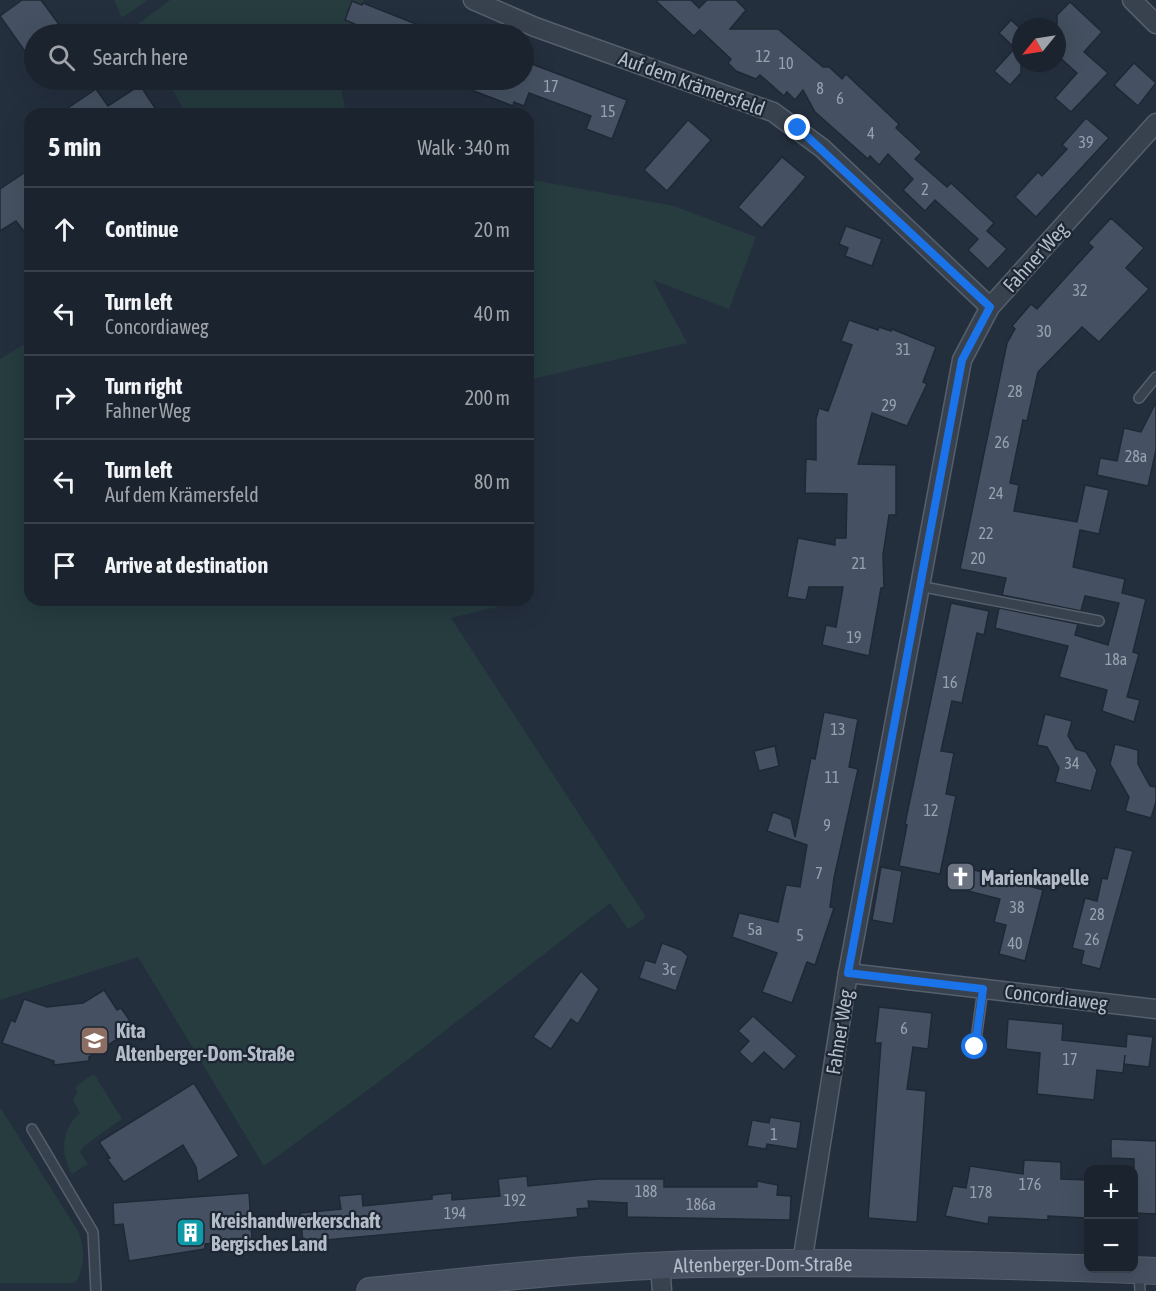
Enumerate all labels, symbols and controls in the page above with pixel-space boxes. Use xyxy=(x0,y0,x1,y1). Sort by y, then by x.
north arrow xyxy=(1012,18,1066,72)
search box xyxy=(24,24,534,90)
icon: search xyxy=(45,41,78,74)
text: Search here xyxy=(93,44,188,70)
street label: Auf dem Krämersfeld xyxy=(616,46,768,120)
house number: 12 xyxy=(755,47,771,65)
house number: 10 xyxy=(778,54,794,72)
house number: 17 xyxy=(543,77,559,95)
house number: 8 xyxy=(816,79,824,97)
house number: 6 xyxy=(836,89,844,107)
house number: 15 xyxy=(600,102,616,120)
route end xyxy=(784,114,810,140)
house number: 4 xyxy=(867,124,875,142)
text: 5 min xyxy=(48,132,101,162)
house number: 39 xyxy=(1078,133,1094,151)
text: Walk · 340 m xyxy=(418,136,510,159)
house number: 2 xyxy=(921,180,929,198)
icon: ahead xyxy=(48,213,81,246)
text: Continue xyxy=(105,216,179,242)
street label: Fahner Weg xyxy=(998,217,1072,297)
text: 20 m xyxy=(474,218,510,241)
house number: 32 xyxy=(1072,281,1088,299)
text: Turn left xyxy=(105,289,172,315)
icon: left xyxy=(48,297,81,330)
text: 40 m xyxy=(474,302,510,325)
text: Concordiaweg xyxy=(105,315,209,338)
house number: 30 xyxy=(1036,322,1052,340)
house number: 31 xyxy=(895,340,911,358)
text: Turn right xyxy=(105,373,182,399)
icon: right xyxy=(48,381,81,414)
house number: 28 xyxy=(1007,382,1023,400)
text: 200 m xyxy=(465,386,510,409)
house number: 29 xyxy=(881,396,897,414)
text: Fahner Weg xyxy=(105,399,191,422)
house number: 26 xyxy=(994,433,1010,451)
house number: 28a xyxy=(1125,447,1147,465)
text: Turn left xyxy=(105,457,172,483)
icon: left xyxy=(48,465,81,498)
text: 80 m xyxy=(474,470,510,493)
text: Auf dem Krämersfeld xyxy=(105,483,259,506)
house number: 24 xyxy=(988,484,1004,502)
house number: 22 xyxy=(978,524,994,542)
icon: arrive xyxy=(48,549,81,582)
house number: 20 xyxy=(970,549,986,567)
text: Arrive at destination xyxy=(105,552,268,578)
house number: 21 xyxy=(851,554,867,572)
house number: 19 xyxy=(846,628,862,646)
house number: 18a xyxy=(1105,650,1127,668)
house number: 16 xyxy=(942,673,958,691)
house number: 13 xyxy=(830,720,846,738)
house number: 34 xyxy=(1064,754,1080,772)
house number: 11 xyxy=(824,768,840,786)
house number: 12 xyxy=(923,801,939,819)
house number: 9 xyxy=(823,816,831,834)
church icon: Marienkapelle xyxy=(944,861,976,893)
house number: 7 xyxy=(815,864,823,882)
place label: Marienkapelle xyxy=(981,866,1089,889)
house number: 38 xyxy=(1009,898,1025,916)
house number: 28 xyxy=(1089,905,1105,923)
house number: 5a xyxy=(748,920,762,938)
house number: 5 xyxy=(796,926,804,944)
house number: 26 xyxy=(1084,930,1100,948)
house number: 40 xyxy=(1007,934,1023,952)
house number: 3c xyxy=(662,960,676,978)
street label: Concordiaweg xyxy=(1003,979,1109,1015)
street label: Fahner Weg xyxy=(821,988,857,1076)
place label: Kita Altenberger-Dom-Straße xyxy=(115,1019,295,1065)
house number: 6 xyxy=(900,1019,908,1037)
school or university icon: Kita Altenberger-Dom-Straße xyxy=(79,1025,111,1057)
route start xyxy=(961,1033,987,1059)
house number: 17 xyxy=(1062,1050,1078,1068)
house number: 1 xyxy=(770,1125,778,1143)
map controls xyxy=(1084,1165,1138,1273)
button: + xyxy=(1084,1165,1138,1219)
house number: 176 xyxy=(1019,1175,1041,1193)
house number: 188 xyxy=(635,1182,657,1200)
house number: 178 xyxy=(970,1183,992,1201)
house number: 192 xyxy=(504,1191,526,1209)
house number: 186a xyxy=(686,1195,716,1213)
house number: 194 xyxy=(444,1204,466,1222)
place label: Kreishandwerkerschaft Bergisches Land xyxy=(211,1209,381,1255)
building icon: Kreishandwerkerschaft Bergisches Land xyxy=(174,1216,206,1248)
button: − xyxy=(1084,1219,1138,1273)
street label: Altenberger-Dom-Straße xyxy=(673,1251,852,1276)

